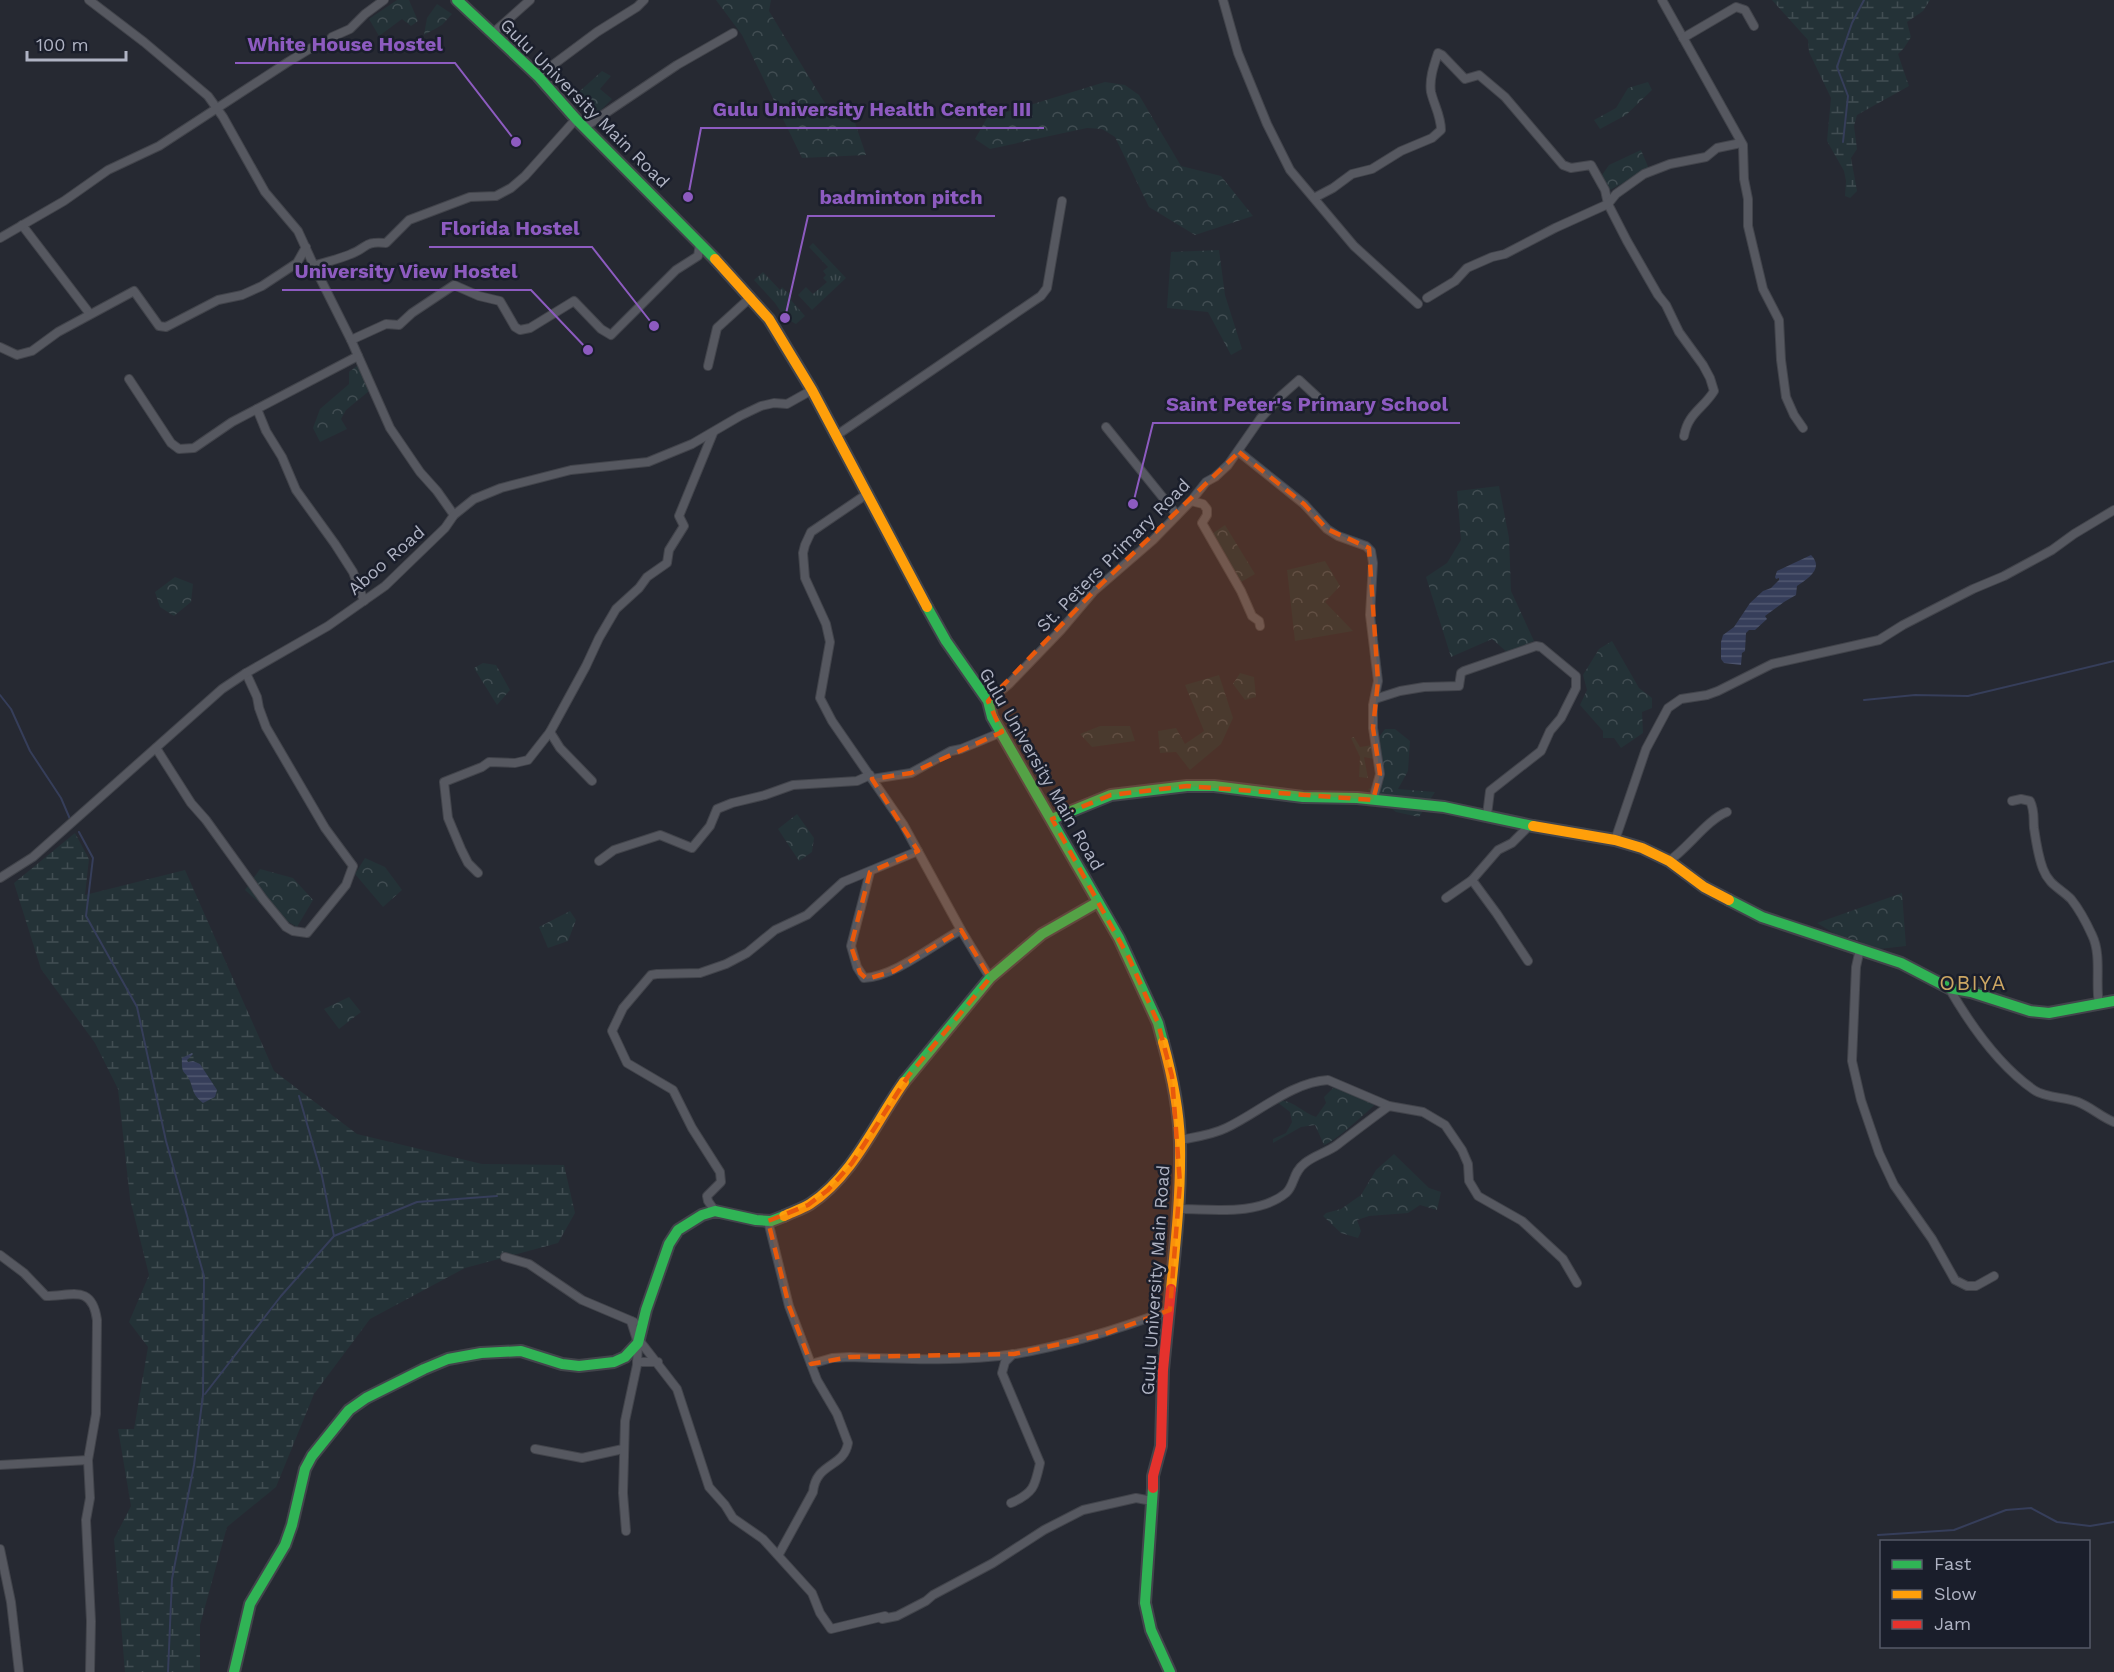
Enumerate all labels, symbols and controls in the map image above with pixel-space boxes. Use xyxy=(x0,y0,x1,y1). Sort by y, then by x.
street label: Gulu University Main Road xyxy=(496,14,674,192)
scale bar xyxy=(27,24,126,62)
callout: White House Hostel xyxy=(235,25,455,63)
text: White House Hostel xyxy=(247,32,443,56)
text: 100 m xyxy=(36,34,89,55)
callout: Gulu University Health Center III xyxy=(701,90,1044,128)
text: Gulu University Health Center III xyxy=(713,97,1031,121)
callout: badminton pitch xyxy=(808,178,995,216)
text: badminton pitch xyxy=(819,185,983,209)
callout: Florida Hostel xyxy=(429,209,592,247)
text: Florida Hostel xyxy=(440,216,580,240)
callout: University View Hostel xyxy=(282,252,531,290)
text: University View Hostel xyxy=(295,259,518,283)
callout: Saint Peter's Primary School xyxy=(1153,385,1460,423)
text: Saint Peter's Primary School xyxy=(1166,392,1449,416)
street label: St. Peters Primary Road xyxy=(1032,474,1194,636)
street label: Aboo Road xyxy=(343,521,429,599)
street label: Gulu University Main Road xyxy=(975,664,1109,874)
district label: OBIYA xyxy=(1939,970,2007,995)
street label: Gulu University Main Road xyxy=(1136,1164,1174,1396)
legend xyxy=(1880,1540,2090,1648)
text: Fast xyxy=(1934,1553,1972,1574)
text: Slow xyxy=(1934,1583,1977,1604)
text: Jam xyxy=(1934,1613,1971,1634)

